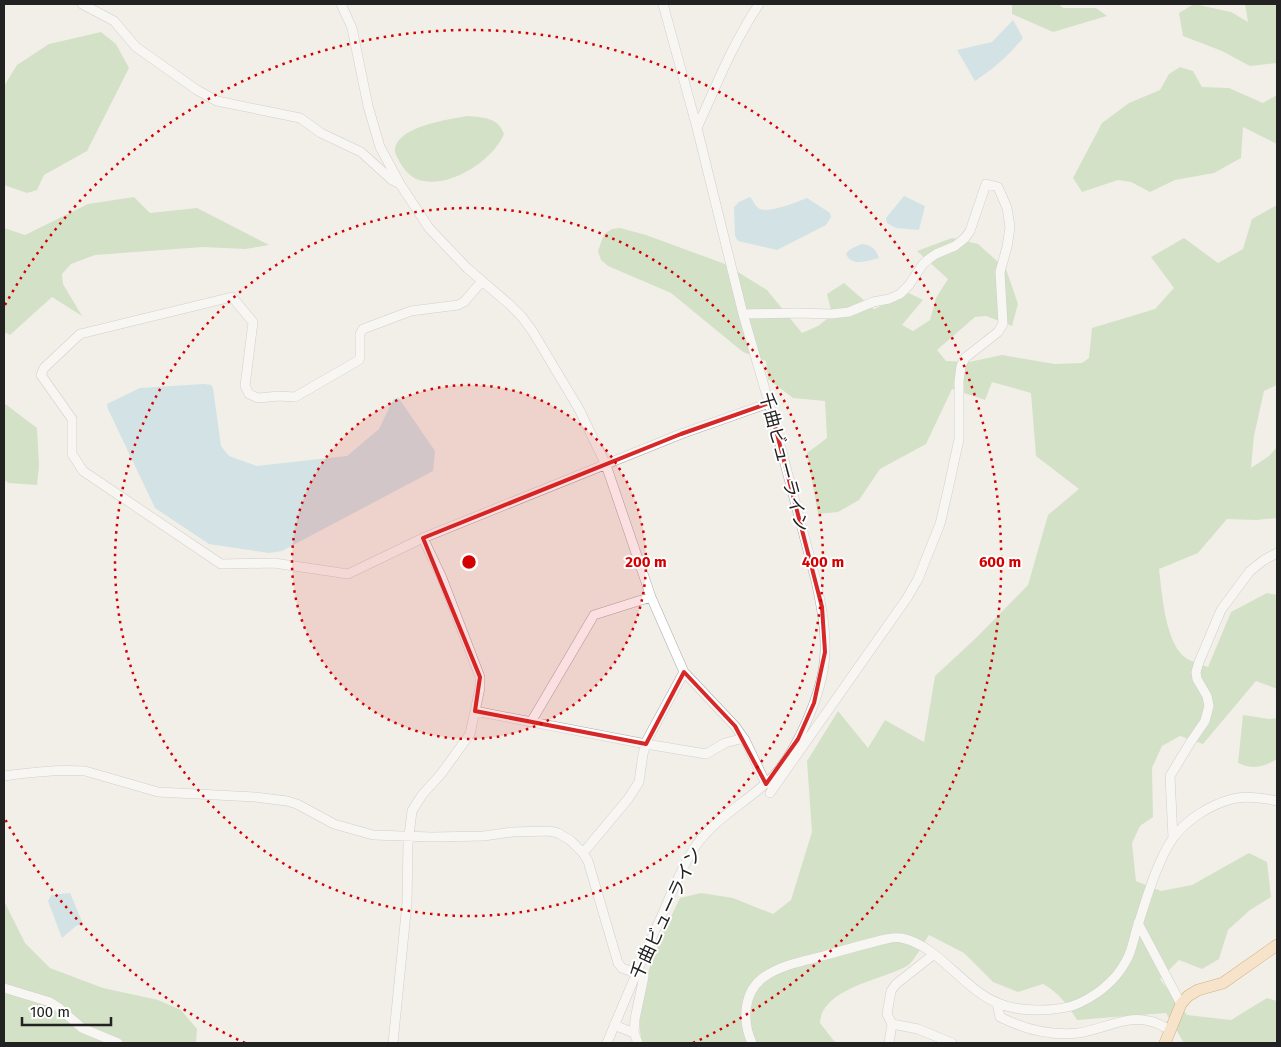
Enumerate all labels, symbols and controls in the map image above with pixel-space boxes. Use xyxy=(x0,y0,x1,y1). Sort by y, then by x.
street label: 千曲ビューライン xyxy=(755,390,813,534)
centre of rings xyxy=(460,553,478,571)
text: 200 m xyxy=(625,553,667,571)
text: 400 m xyxy=(802,553,844,571)
text: 600 m xyxy=(979,553,1021,571)
street label: 千曲ビューライン xyxy=(626,843,706,983)
scale bar xyxy=(22,994,111,1026)
text: 100 m xyxy=(30,1003,70,1021)

